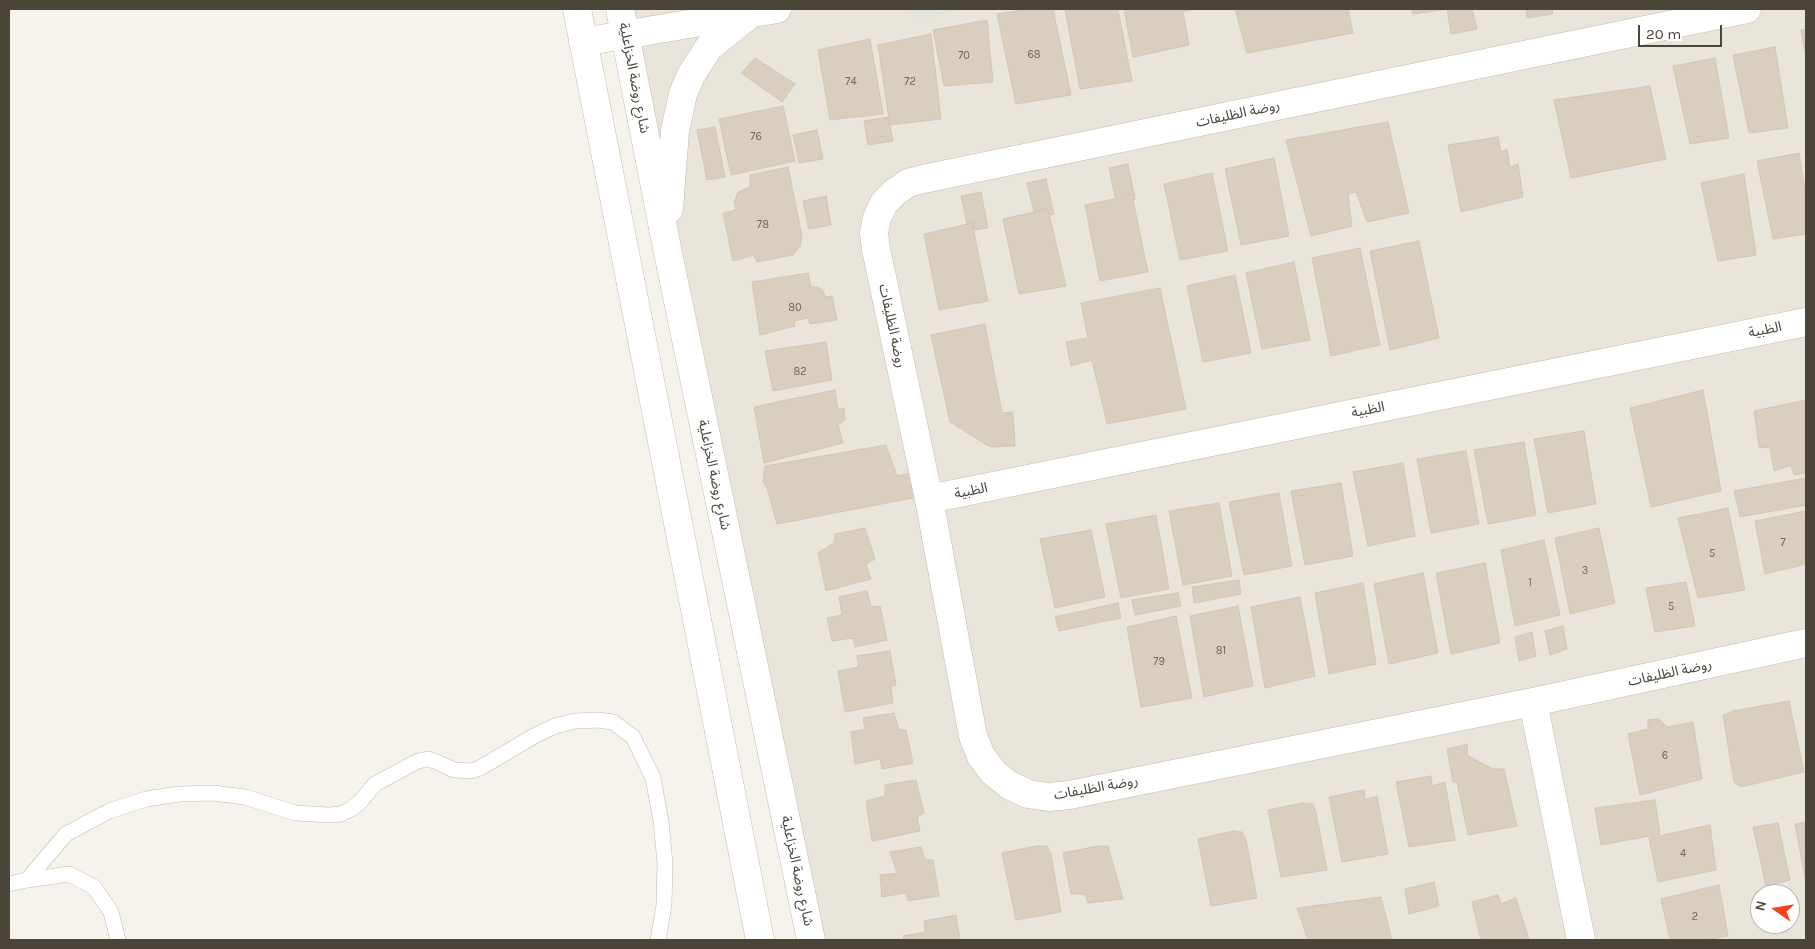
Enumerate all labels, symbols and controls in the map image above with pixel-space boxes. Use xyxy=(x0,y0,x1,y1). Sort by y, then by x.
scale bar xyxy=(1640,15,1724,47)
street label: شارع روضة الخزاعلية xyxy=(615,21,653,135)
text: 20 m xyxy=(1646,25,1681,43)
house number: 68 xyxy=(1027,48,1041,62)
house number: 70 xyxy=(958,49,970,63)
house number: 74 xyxy=(845,75,857,89)
house number: 72 xyxy=(904,75,916,89)
street label: روضة الظليفات xyxy=(1194,97,1282,131)
house number: 76 xyxy=(750,130,762,144)
house number: 78 xyxy=(757,218,769,232)
street label: روضة الظليفات xyxy=(875,282,909,370)
house number: 80 xyxy=(788,301,802,315)
street label: الظبية xyxy=(1747,319,1783,341)
house number: 82 xyxy=(793,365,807,379)
street label: الظبية xyxy=(1350,399,1386,421)
street label: شارع روضة الخزاعلية xyxy=(694,418,734,532)
street label: الظبية xyxy=(953,480,989,502)
house number: 7 xyxy=(1780,536,1786,550)
house number: 5 xyxy=(1709,547,1715,561)
house number: 3 xyxy=(1582,564,1588,578)
house number: 1 xyxy=(1528,576,1532,590)
house number: 5 xyxy=(1668,600,1674,614)
house number: 81 xyxy=(1216,644,1226,658)
house number: 79 xyxy=(1153,655,1165,669)
street label: روضة الظليفات xyxy=(1626,656,1714,690)
house number: 6 xyxy=(1662,749,1668,763)
street label: روضة الظليفات xyxy=(1052,772,1140,804)
street label: شارع روضة الخزاعلية xyxy=(777,814,817,928)
house number: 4 xyxy=(1680,847,1686,861)
north arrow xyxy=(1750,884,1800,934)
text: N xyxy=(1751,899,1770,913)
house number: 2 xyxy=(1692,910,1698,924)

